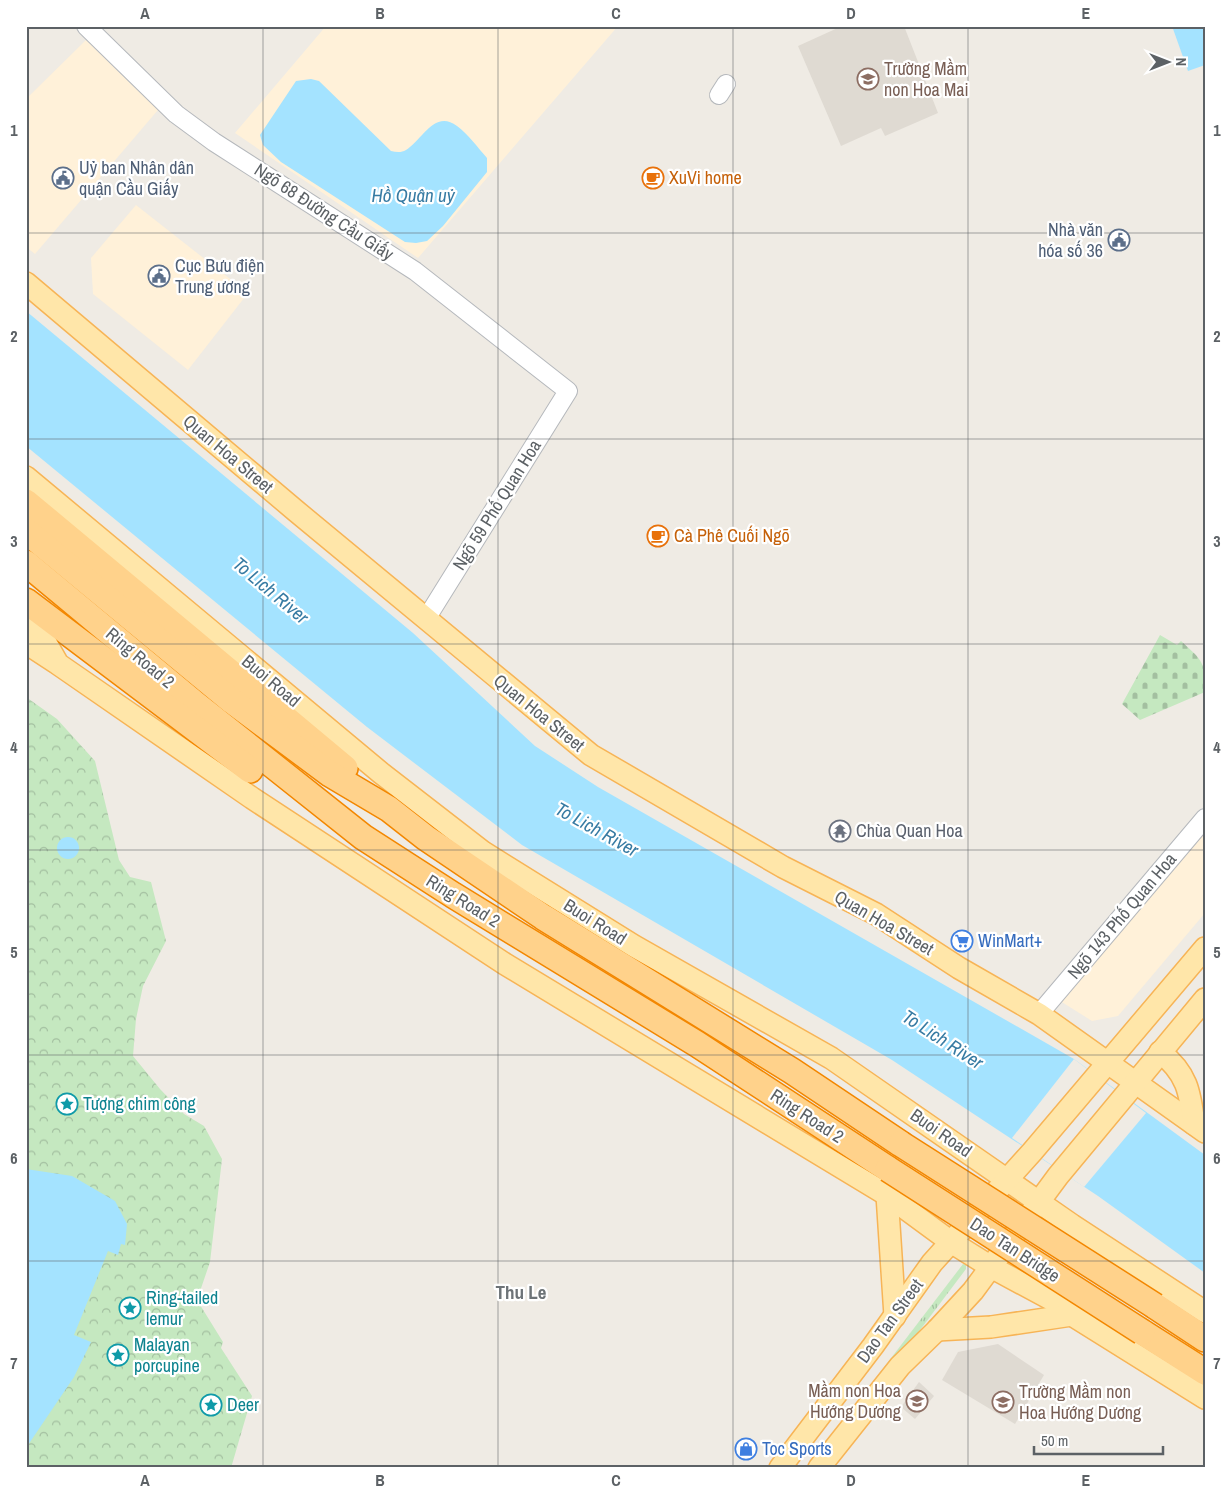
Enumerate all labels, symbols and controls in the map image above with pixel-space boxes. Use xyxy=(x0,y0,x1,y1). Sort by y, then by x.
text: A xyxy=(140,2,150,24)
text: B xyxy=(375,2,385,24)
text: C xyxy=(611,2,621,24)
text: D xyxy=(846,2,856,24)
text: E xyxy=(1082,2,1091,24)
north arrow xyxy=(1144,38,1194,88)
place label: Trường Mầm non Hoa Mai xyxy=(884,56,969,102)
text: N xyxy=(1172,58,1190,66)
school or university icon: Trường Mầm non Hoa Mai xyxy=(856,67,880,91)
text: 1 xyxy=(10,119,18,141)
text: 1 xyxy=(1213,119,1221,141)
place label: Uỷ ban Nhân dân quận Cầu Giấy xyxy=(79,155,194,201)
street label: Ngõ 68 Đường Cầu Giấy xyxy=(250,157,399,266)
place label: XuVi home xyxy=(669,165,742,190)
public building icon: Uỷ ban Nhân dân quận Cầu Giấy xyxy=(51,166,75,190)
cafe icon: XuVi home xyxy=(641,166,665,190)
water label: Hồ Quận uỷ xyxy=(371,182,456,208)
place label: Nhà văn hóa số 36 xyxy=(1038,217,1103,263)
public building icon: Nhà văn hóa số 36 xyxy=(1107,228,1131,252)
place label: Cục Bưu điện Trung ương xyxy=(175,253,264,299)
public building icon: Cục Bưu điện Trung ương xyxy=(147,264,171,288)
text: 2 xyxy=(10,325,18,347)
text: 2 xyxy=(1213,325,1221,347)
street label: Quan Hoa Street xyxy=(178,408,279,499)
street label: Ngõ 59 Phố Quan Hoa xyxy=(446,435,547,575)
place label: Cà Phê Cuối Ngõ xyxy=(674,523,790,548)
cafe icon: Cà Phê Cuối Ngõ xyxy=(646,524,670,548)
text: 3 xyxy=(10,530,18,552)
text: 3 xyxy=(1213,530,1221,552)
water label: To Lich River xyxy=(228,551,315,630)
street label: Ring Road 2 xyxy=(101,621,180,694)
street label: Buoi Road xyxy=(237,649,306,713)
street label: Quan Hoa Street xyxy=(488,668,590,757)
text: 4 xyxy=(10,736,18,758)
text: 4 xyxy=(1213,736,1221,758)
water label: To Lich River xyxy=(551,795,644,863)
place label: Chùa Quan Hoa xyxy=(856,818,963,843)
temple icon: Chùa Quan Hoa xyxy=(828,819,852,843)
street label: Ngõ 143 Phố Quan Hoa xyxy=(1061,847,1182,984)
street label: Ring Road 2 xyxy=(421,868,505,933)
street label: Quan Hoa Street xyxy=(830,884,938,961)
street label: Buoi Road xyxy=(559,892,631,951)
place label: WinMart+ xyxy=(978,928,1042,953)
supermarket icon: WinMart+ xyxy=(950,929,974,953)
text: 5 xyxy=(10,941,18,963)
text: 5 xyxy=(1213,941,1221,963)
water label: To Lich River xyxy=(898,1003,989,1075)
street label: Ring Road 2 xyxy=(766,1083,849,1149)
place label: Tượng chim công xyxy=(83,1091,197,1116)
place icon: Tượng chim công xyxy=(55,1092,79,1116)
street label: Buoi Road xyxy=(906,1102,977,1163)
text: 6 xyxy=(10,1147,18,1169)
text: 6 xyxy=(1213,1147,1221,1169)
street label: Dao Tan Bridge xyxy=(965,1211,1065,1288)
street label: Dao Tan Street xyxy=(851,1274,929,1368)
district label: Thu Le xyxy=(495,1279,547,1305)
place label: Ring-tailed lemur xyxy=(146,1285,218,1331)
place icon: Ring-tailed lemur xyxy=(118,1296,142,1320)
place label: Malayan porcupine xyxy=(134,1332,200,1378)
place icon: Malayan porcupine xyxy=(106,1343,130,1367)
text: 7 xyxy=(10,1352,18,1374)
text: 7 xyxy=(1213,1352,1221,1374)
place label: Mầm non Hoa Hướng Dương xyxy=(808,1378,902,1424)
place label: Trường Mầm non Hoa Hướng Dương xyxy=(1019,1379,1142,1425)
school or university icon: Mầm non Hoa Hướng Dương xyxy=(905,1389,929,1413)
school or university icon: Trường Mầm non Hoa Hướng Dương xyxy=(991,1390,1015,1414)
place label: Deer xyxy=(227,1392,259,1417)
place icon: Deer xyxy=(199,1393,223,1417)
scale bar xyxy=(1034,1424,1162,1456)
text: 50 m xyxy=(1041,1430,1068,1451)
place label: Toc Sports xyxy=(762,1436,832,1461)
shop icon: Toc Sports xyxy=(734,1437,758,1461)
text: A xyxy=(140,1469,150,1491)
text: B xyxy=(375,1469,385,1491)
text: C xyxy=(611,1469,621,1491)
text: D xyxy=(846,1469,856,1491)
text: E xyxy=(1082,1469,1091,1491)

